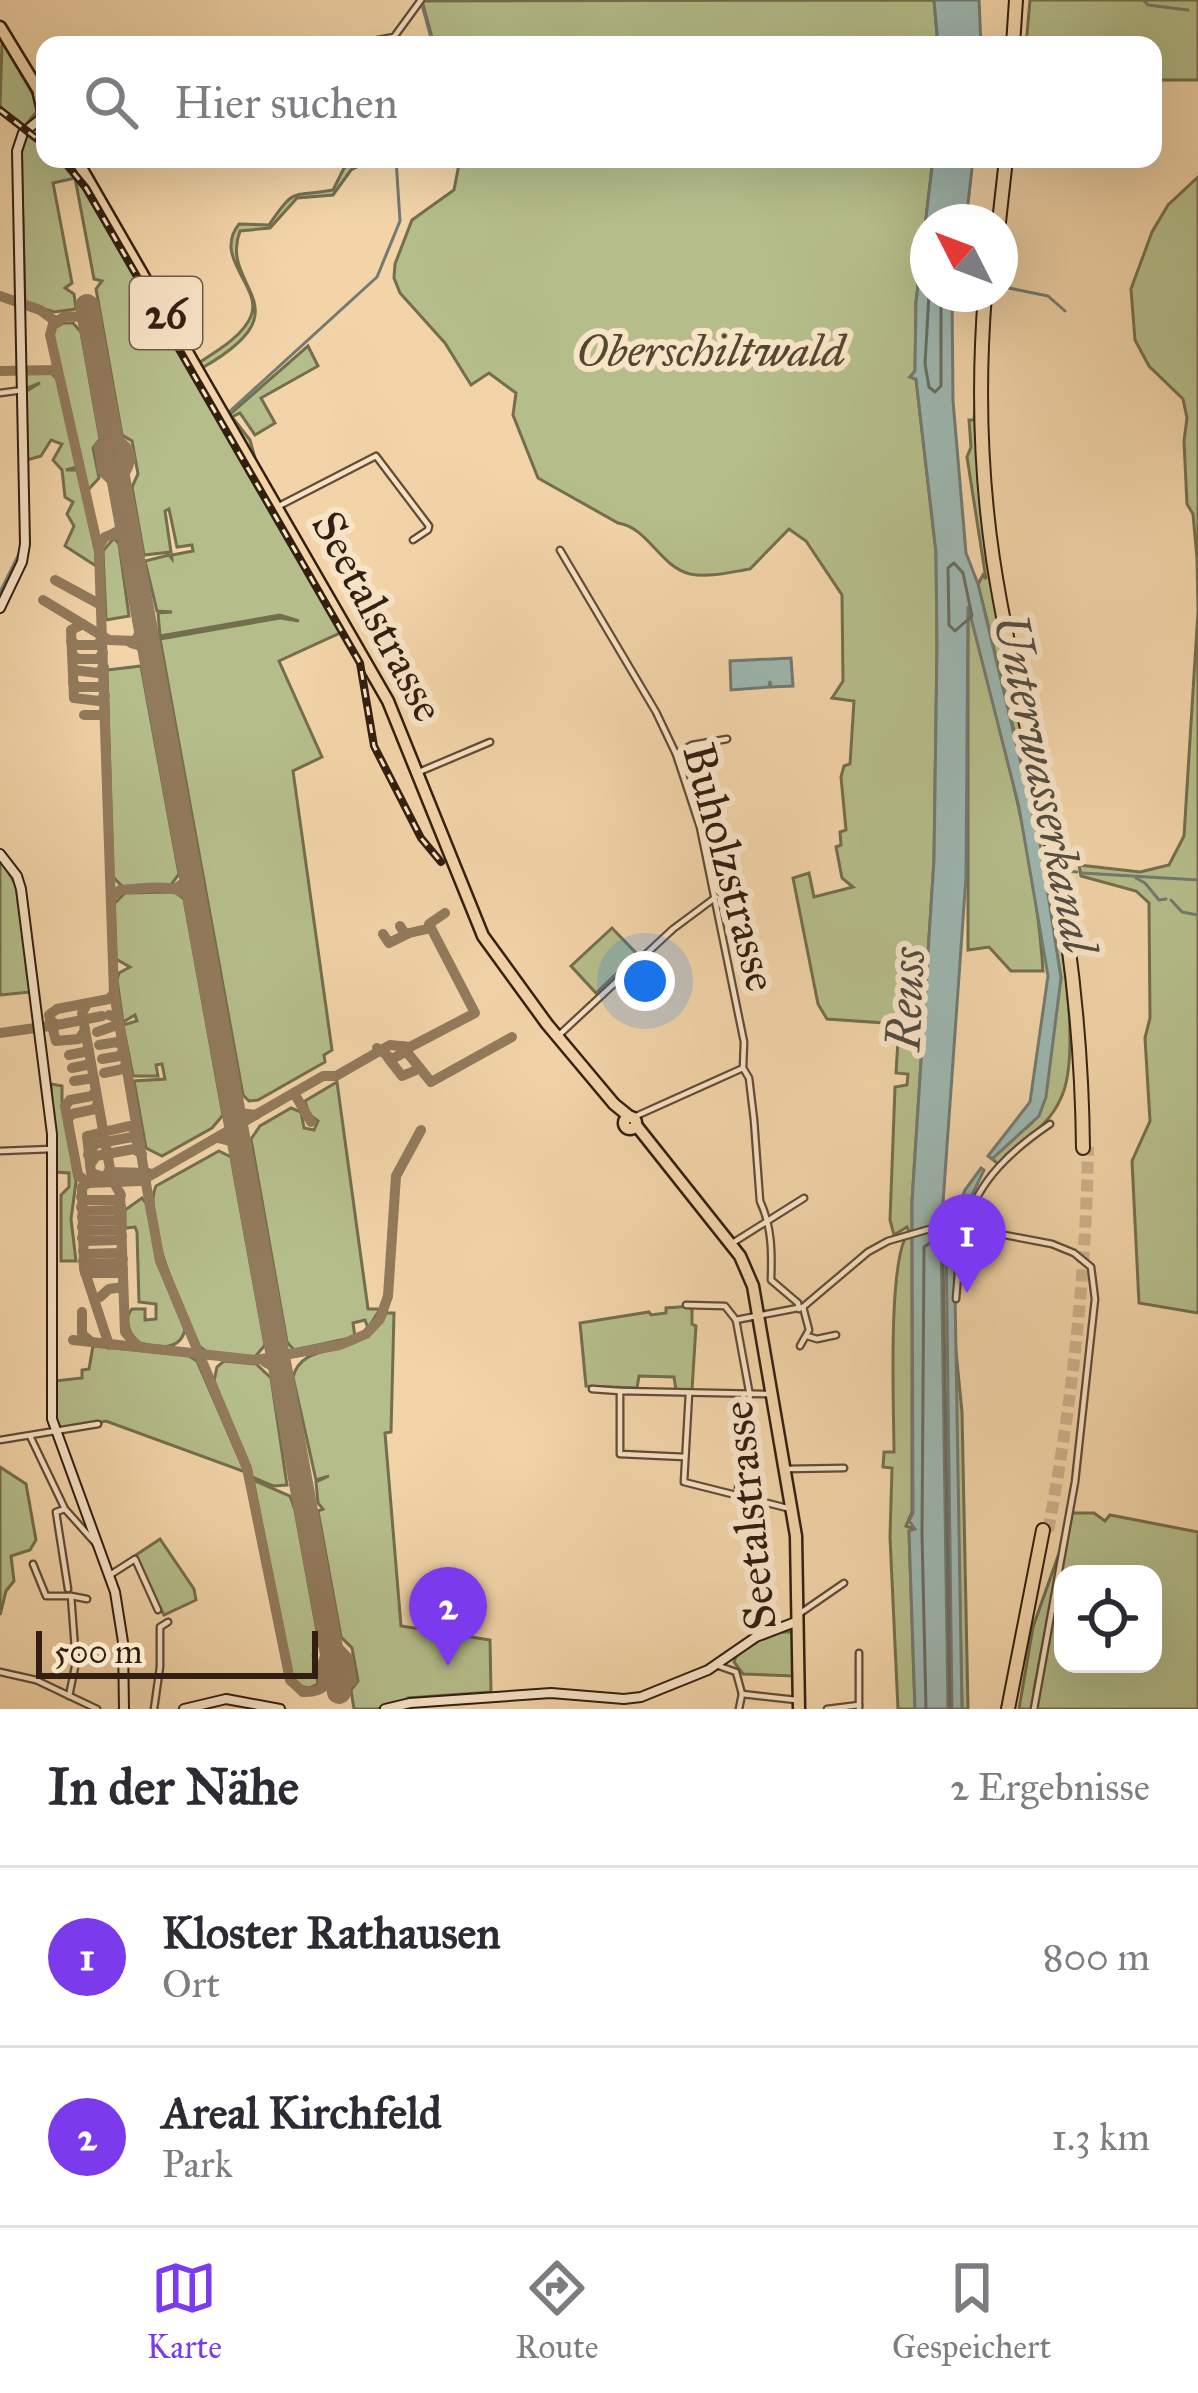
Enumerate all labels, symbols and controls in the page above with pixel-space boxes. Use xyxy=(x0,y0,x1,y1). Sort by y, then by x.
search box xyxy=(36,36,1162,168)
icon: search xyxy=(78,69,144,135)
text: Hier suchen xyxy=(174,75,398,130)
north arrow xyxy=(910,204,1018,312)
road number: 26 xyxy=(130,277,202,349)
park label: Oberschiltwald xyxy=(577,323,848,378)
street label: Seetalstrasse xyxy=(300,502,457,731)
water label: Unterwasserkanal xyxy=(981,608,1111,962)
street label: Buholzstrasse xyxy=(671,737,790,997)
water label: Reuss xyxy=(873,945,938,1054)
your location xyxy=(615,951,675,1011)
pin: 1 xyxy=(928,1194,1006,1293)
street label: Seetalstrasse xyxy=(709,1399,788,1633)
map controls xyxy=(1054,1565,1162,1673)
button: locate xyxy=(1054,1565,1162,1673)
pin: 2 xyxy=(409,1567,487,1666)
scale bar xyxy=(36,1625,318,1678)
text: 500 m xyxy=(54,1632,143,1672)
text: In der Nähe xyxy=(48,1756,299,1818)
text: 2 Ergebnisse xyxy=(950,1763,1150,1811)
text: Kloster Rathausen xyxy=(162,1905,501,1960)
text: 1 xyxy=(79,1933,95,1981)
text: 800 m xyxy=(1043,1933,1150,1981)
text: Ort xyxy=(162,1960,220,2008)
text: Areal Kirchfeld xyxy=(162,2085,442,2140)
text: 2 xyxy=(77,2113,97,2161)
text: 1.3 km xyxy=(1052,2113,1150,2161)
text: Park xyxy=(162,2140,233,2188)
tab: Karte xyxy=(147,2255,222,2367)
tab: Route xyxy=(516,2255,598,2367)
tab: Gespeichert xyxy=(892,2255,1051,2367)

